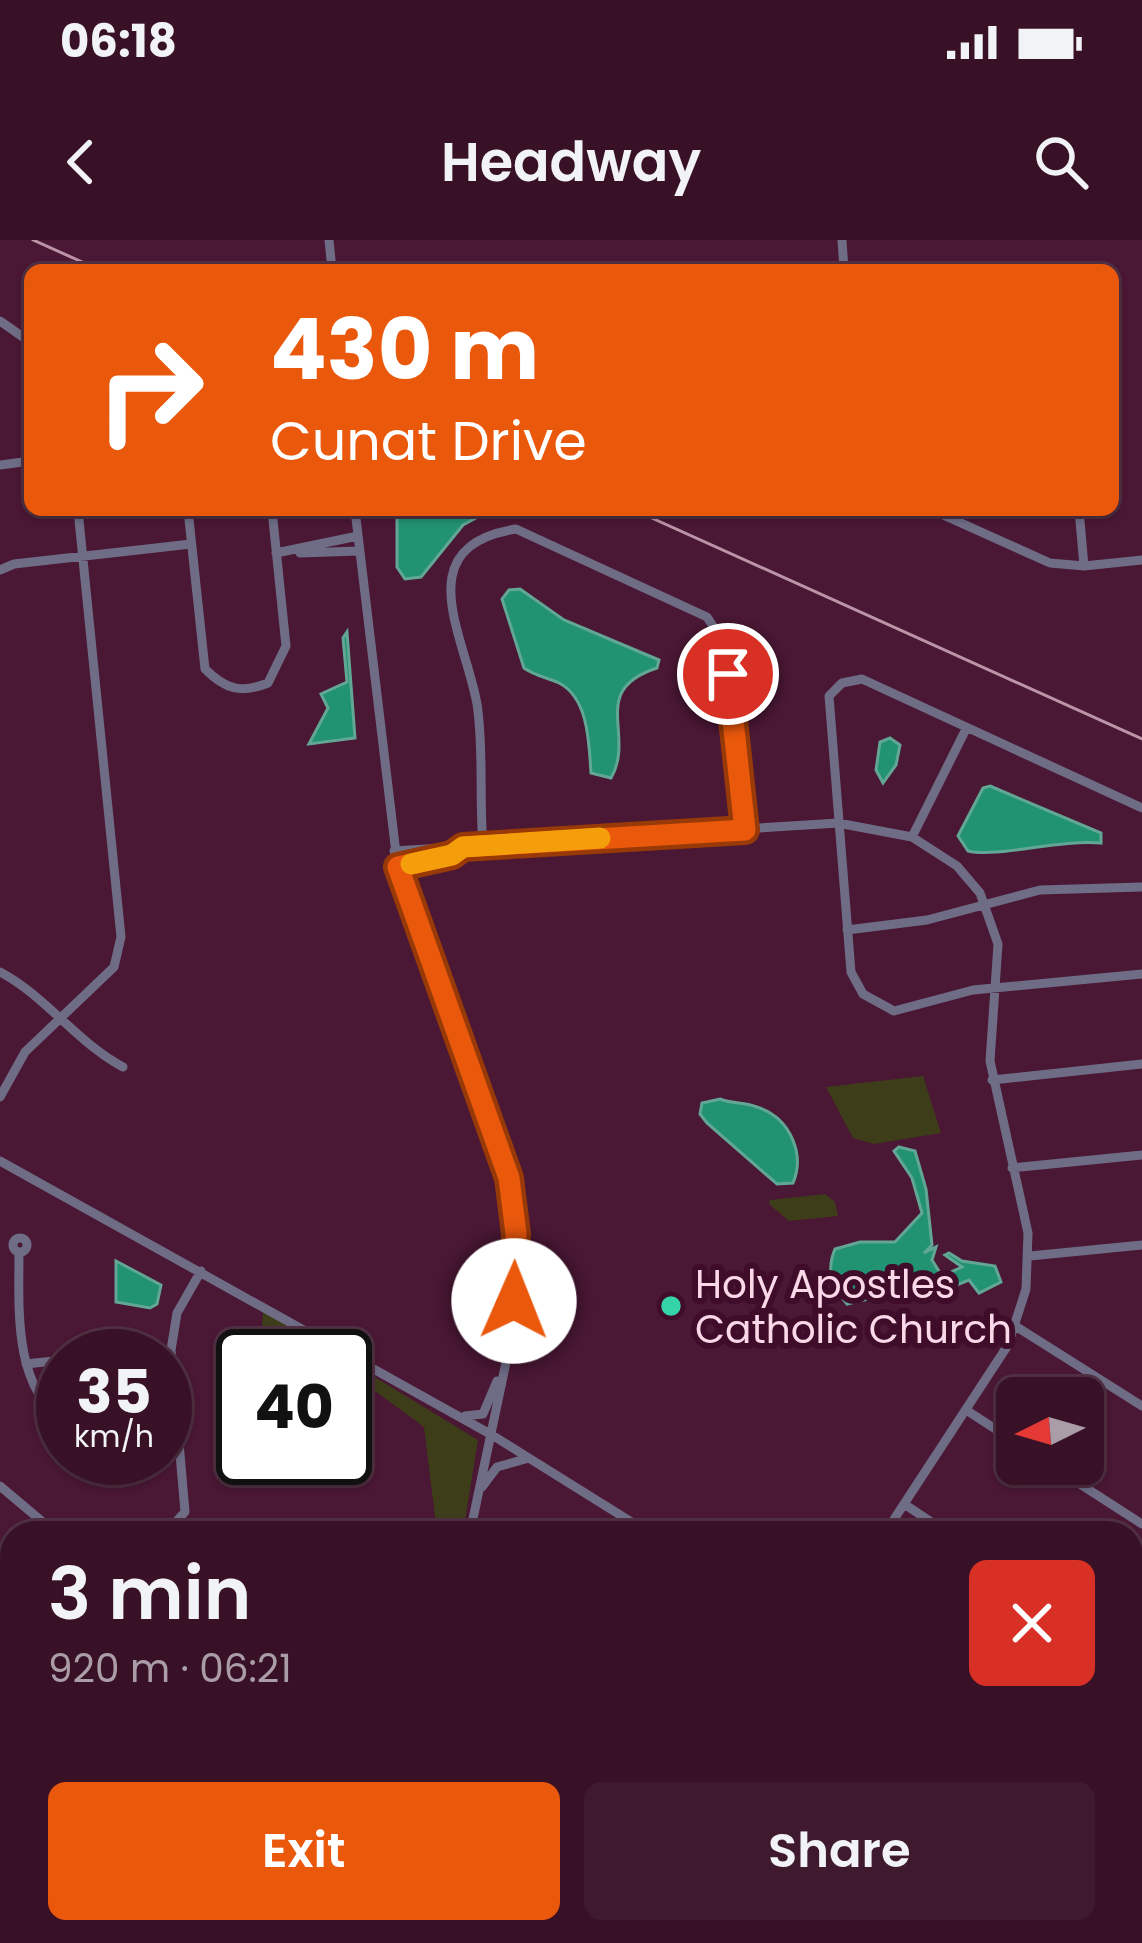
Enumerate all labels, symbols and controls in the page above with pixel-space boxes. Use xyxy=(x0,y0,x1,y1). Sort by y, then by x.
text: 06:18 xyxy=(60,10,177,73)
text: Headway xyxy=(441,124,701,200)
icon: back xyxy=(48,129,114,195)
icon: search xyxy=(1028,129,1094,195)
text: 430 m xyxy=(270,291,539,408)
icon: right xyxy=(72,312,228,468)
text: Cunat Drive xyxy=(270,403,587,479)
pin xyxy=(677,623,779,725)
icon: arrive xyxy=(695,641,761,707)
position arrow xyxy=(451,1238,577,1364)
place label: Holy Apostles Catholic Church xyxy=(695,1257,1012,1357)
marker: Holy Apostles Catholic Church xyxy=(658,1293,684,1319)
speed limit sign: 40 xyxy=(216,1329,372,1485)
text: 35 xyxy=(76,1350,152,1434)
north arrow xyxy=(996,1377,1104,1485)
map controls xyxy=(996,1377,1104,1485)
text: km/h xyxy=(74,1415,154,1458)
text: 3 min xyxy=(48,1543,251,1644)
button: close xyxy=(969,1560,1095,1686)
text: 920 m · 06:21 xyxy=(48,1641,292,1696)
button: Exit xyxy=(48,1782,560,1920)
button: Share xyxy=(584,1782,1095,1920)

